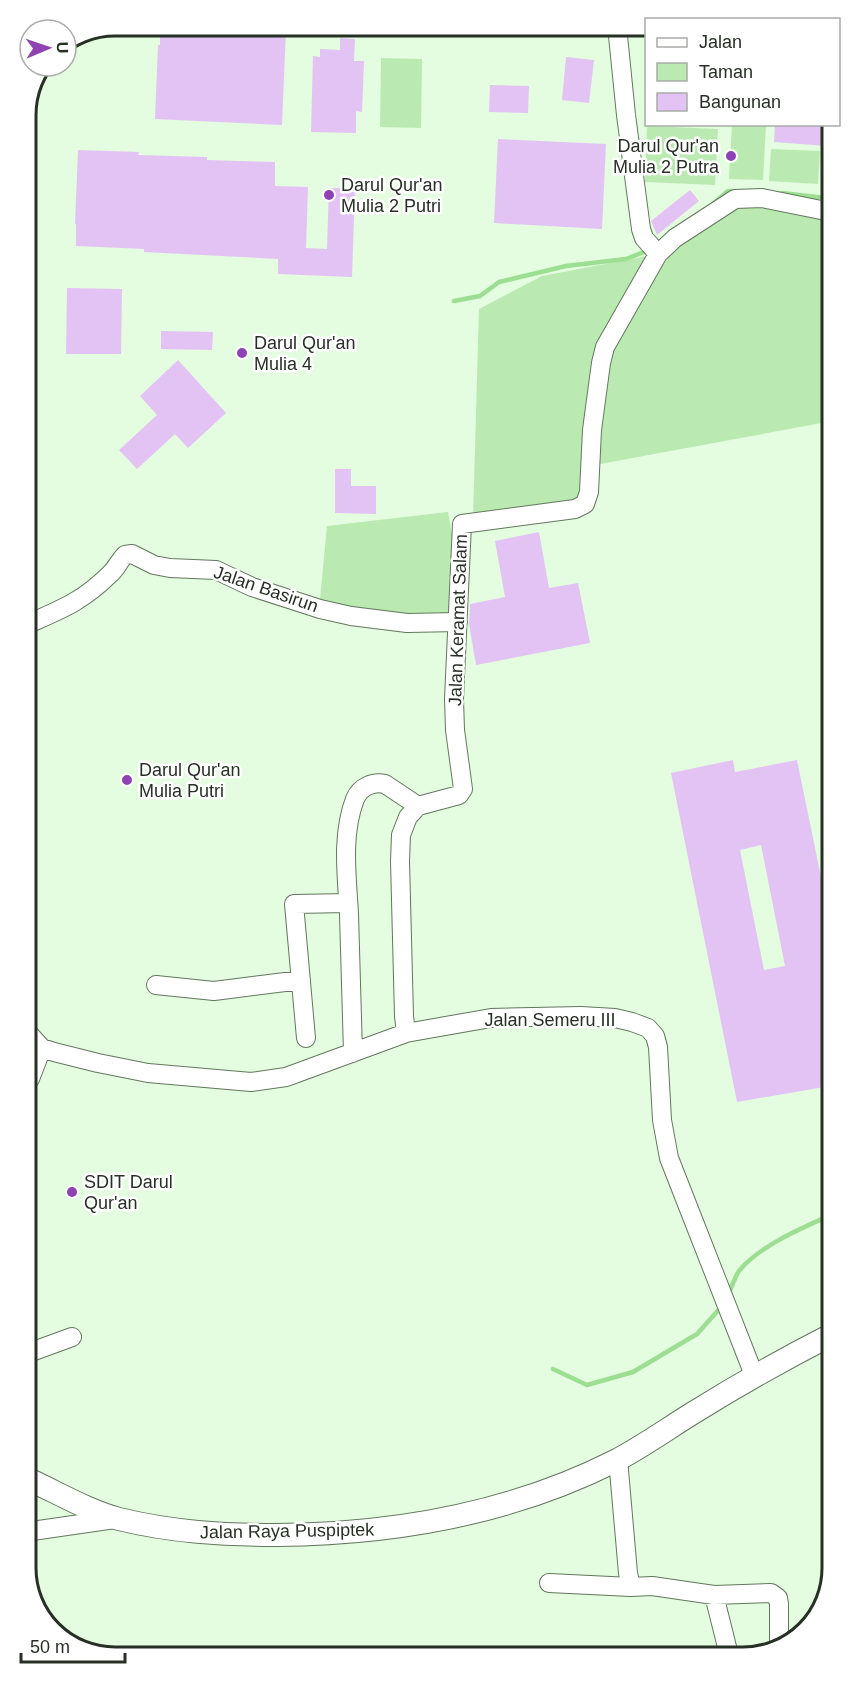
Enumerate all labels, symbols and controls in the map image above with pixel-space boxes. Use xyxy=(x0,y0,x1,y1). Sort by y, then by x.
north arrow xyxy=(18,18,78,78)
legend xyxy=(645,18,840,126)
text: Jalan xyxy=(699,32,742,52)
text: U xyxy=(54,41,71,54)
text: Taman xyxy=(699,62,753,82)
text: Bangunan xyxy=(699,92,781,112)
place label: Darul Qur'an Mulia 2 Putra xyxy=(613,136,720,177)
marker: Darul Qur'an Mulia 2 Putra xyxy=(724,149,738,163)
place label: Darul Qur'an Mulia 2 Putri xyxy=(341,175,442,216)
marker: Darul Qur'an Mulia 2 Putri xyxy=(322,188,336,202)
place label: Darul Qur'an Mulia 4 xyxy=(254,333,355,374)
marker: Darul Qur'an Mulia 4 xyxy=(235,346,249,360)
street label: Jalan Keramat Salam xyxy=(445,534,471,706)
street label: Jalan Basirun xyxy=(211,562,321,616)
place label: Darul Qur'an Mulia Putri xyxy=(139,760,240,801)
marker: Darul Qur'an Mulia Putri xyxy=(120,773,134,787)
street label: Jalan Semeru III xyxy=(484,1010,616,1030)
place label: SDIT Darul Qur'an xyxy=(84,1172,173,1213)
marker: SDIT Darul Qur'an xyxy=(65,1185,79,1199)
street label: Jalan Raya Puspiptek xyxy=(200,1519,375,1543)
scale bar xyxy=(21,1626,124,1664)
text: 50 m xyxy=(30,1637,70,1657)

